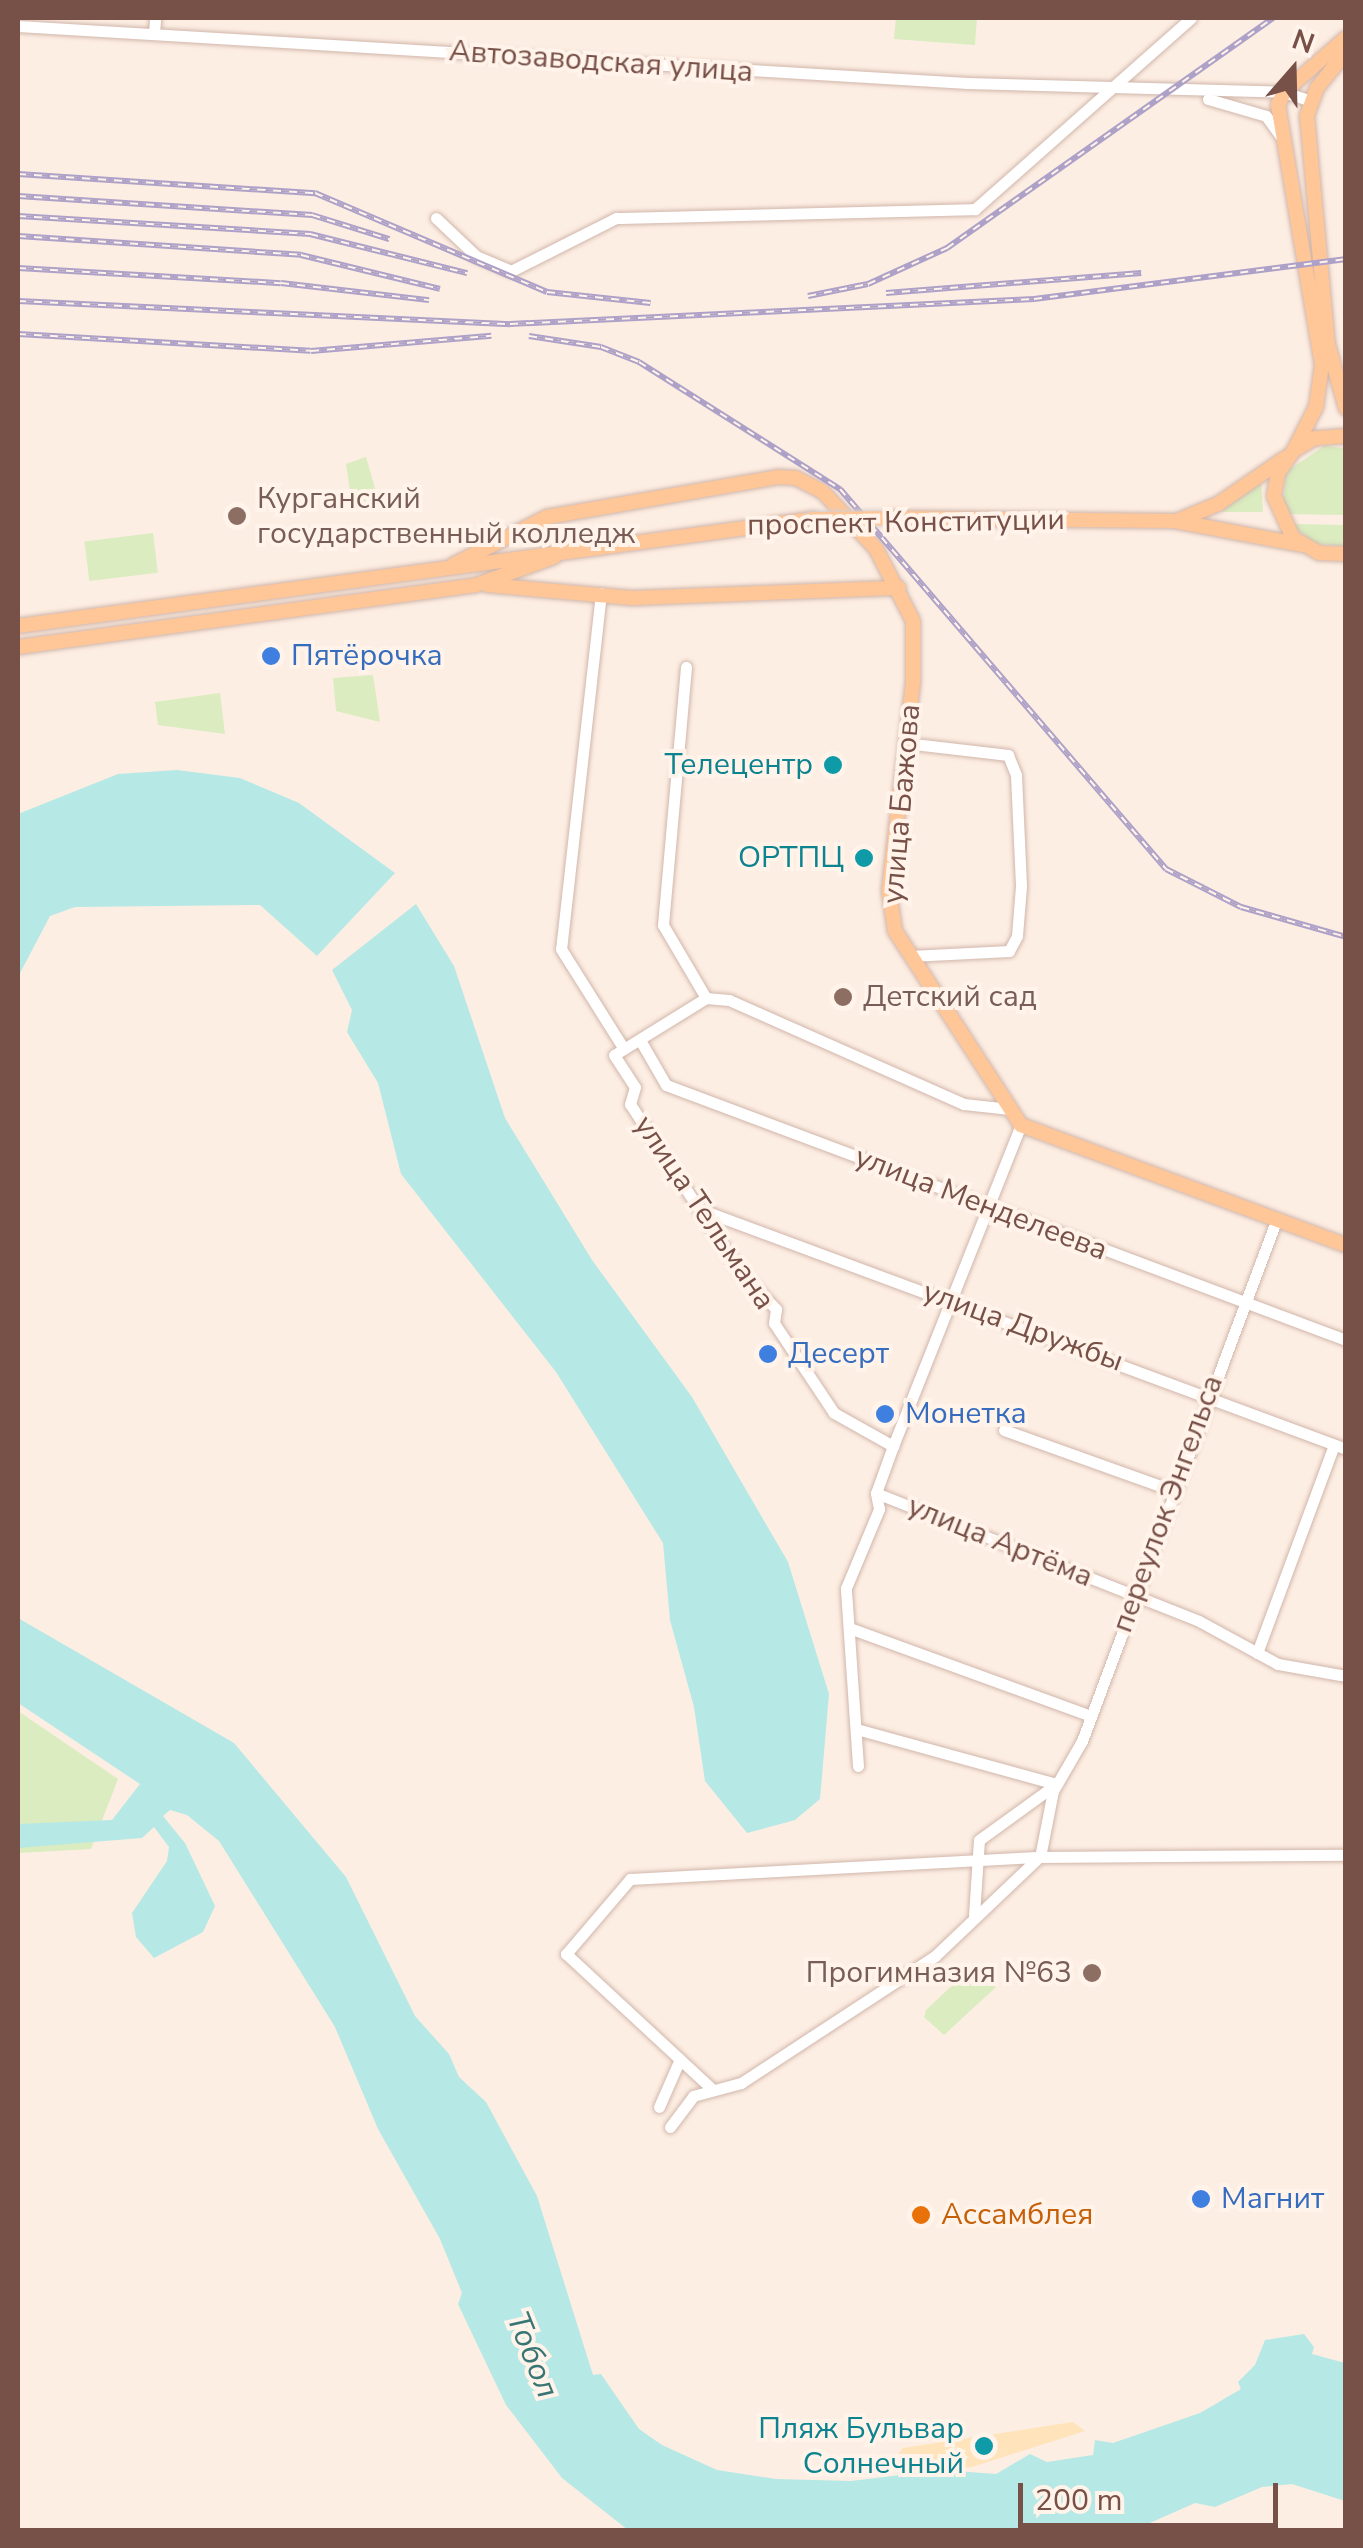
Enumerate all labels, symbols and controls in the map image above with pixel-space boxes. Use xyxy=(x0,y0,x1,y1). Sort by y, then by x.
north arrow xyxy=(1243,20,1343,120)
text: N xyxy=(1287,20,1320,63)
street label: Автозаводская улица xyxy=(448,33,754,91)
place label: Курганский государственный колледж xyxy=(257,481,635,552)
street label: проспект Конституции xyxy=(747,502,1065,544)
marker: Курганский государственный колледж xyxy=(226,505,248,527)
place label: Пятёрочка xyxy=(291,638,443,674)
marker: Пятёрочка xyxy=(260,645,282,667)
street label: улица Бажова xyxy=(875,703,929,905)
place label: Телецентр xyxy=(665,747,813,783)
marker: Телецентр xyxy=(822,754,844,776)
place label: ОРТПЦ xyxy=(738,840,844,876)
marker: ОРТПЦ xyxy=(853,847,875,869)
place label: Детский сад xyxy=(863,979,1037,1015)
marker: Детский сад xyxy=(832,986,854,1008)
street label: улица Тельмана xyxy=(626,1109,782,1317)
street label: улица Менделеева xyxy=(850,1139,1112,1269)
street label: улица Дружбы xyxy=(918,1274,1128,1380)
place label: Десерт xyxy=(788,1336,889,1372)
marker: Десерт xyxy=(757,1343,779,1365)
street label: переулок Энгельса xyxy=(1105,1371,1231,1637)
place label: Монетка xyxy=(905,1396,1027,1432)
marker: Монетка xyxy=(874,1403,896,1425)
street label: улица Артёма xyxy=(902,1489,1098,1595)
place label: Прогимназия №63 xyxy=(806,1955,1072,1991)
marker: Прогимназия №63 xyxy=(1081,1962,1103,1984)
place label: Магнит xyxy=(1221,2181,1324,2217)
marker: Магнит xyxy=(1190,2188,1212,2210)
place label: Ассамблея xyxy=(941,2197,1094,2233)
marker: Ассамблея xyxy=(910,2204,932,2226)
water label: Тобол xyxy=(497,2306,567,2404)
place label: Пляж Бульвар Солнечный xyxy=(758,2411,964,2482)
marker: Пляж Бульвар Солнечный xyxy=(973,2435,995,2457)
scale bar xyxy=(1023,2463,1283,2525)
text: 200 m xyxy=(1035,2480,1122,2521)

